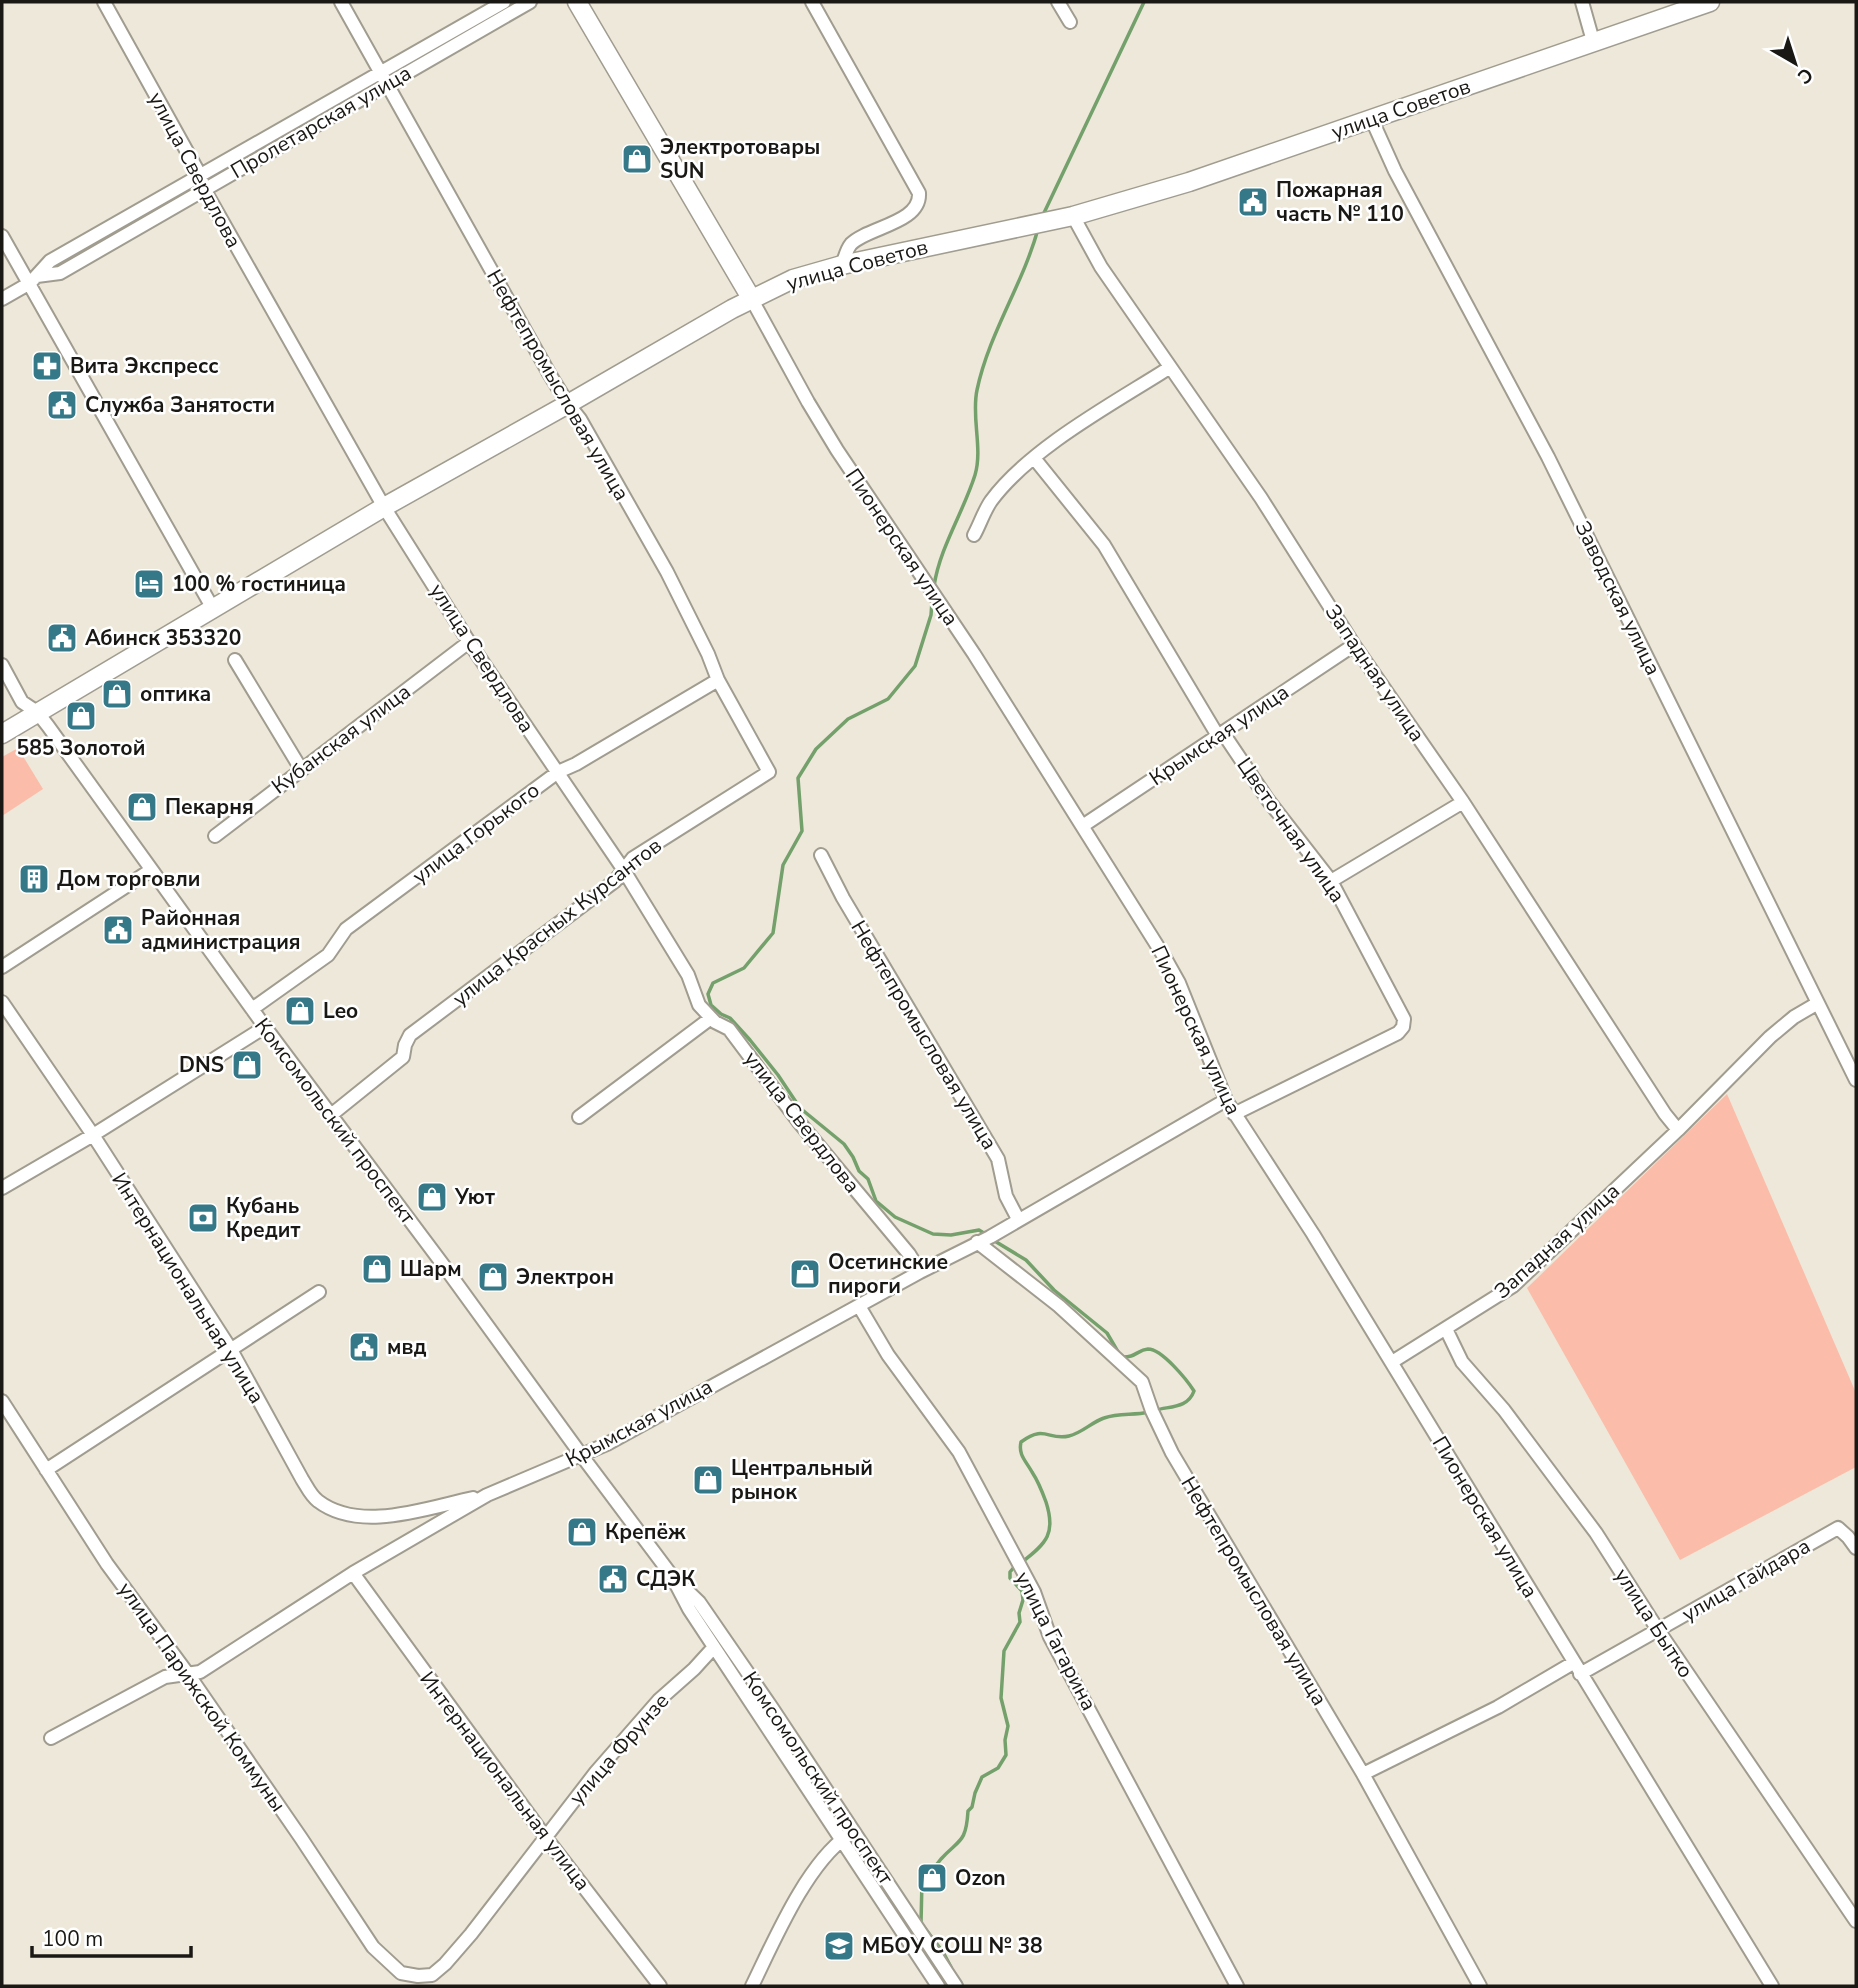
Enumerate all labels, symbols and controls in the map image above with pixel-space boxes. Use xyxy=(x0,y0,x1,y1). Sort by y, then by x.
north arrow xyxy=(1760,28,1830,98)
street label: Пролетарская улица xyxy=(226,59,416,185)
text: С xyxy=(1792,61,1818,90)
street label: улица Советов xyxy=(1328,72,1474,146)
street label: улица Свердлова xyxy=(142,87,248,253)
place label: Электротовары SUN xyxy=(660,133,820,185)
shop icon: Электротовары SUN xyxy=(620,142,654,176)
place label: Пожарная часть № 110 xyxy=(1276,176,1404,228)
public building icon: Пожарная часть № 110 xyxy=(1236,185,1270,219)
street label: улица Советов xyxy=(783,233,931,297)
street label: Нефтепромысловая улица xyxy=(480,264,636,506)
pharmacy icon: Вита Экспресс xyxy=(30,349,64,383)
place label: Вита Экспресс xyxy=(70,352,218,380)
public building icon: Служба Занятости xyxy=(45,388,79,422)
place label: Служба Занятости xyxy=(85,391,275,419)
street label: Пионерская улица xyxy=(839,463,965,631)
street label: Заводская улица xyxy=(1569,516,1667,680)
hotel icon: 100 % гостиница xyxy=(132,567,166,601)
place label: 100 % гостиница xyxy=(172,570,346,598)
street label: улица Свердлова xyxy=(423,578,541,738)
street label: Западная улица xyxy=(1319,599,1431,747)
public building icon: Абинск 353320 xyxy=(45,621,79,655)
place label: Абинск 353320 xyxy=(85,624,241,652)
shop icon: оптика xyxy=(100,677,134,711)
street label: Кубанская улица xyxy=(266,678,416,800)
street label: Крымская улица xyxy=(1144,678,1294,792)
place label: оптика xyxy=(140,680,211,708)
shop icon: 585 Золотой xyxy=(64,699,98,733)
place label: 585 Золотой xyxy=(17,734,145,762)
street label: Цветочная улица xyxy=(1230,752,1352,908)
street label: улица Горького xyxy=(407,776,545,890)
shop icon: Пекарня xyxy=(125,790,159,824)
place label: Пекарня xyxy=(165,793,254,821)
street label: улица Красных Курсантов xyxy=(447,832,667,1012)
building icon: Дом торговли xyxy=(17,862,51,896)
place label: Дом торговли xyxy=(57,865,200,893)
place label: Районная администрация xyxy=(141,904,301,956)
public building icon: Районная администрация xyxy=(101,913,135,947)
street label: Нефтепромысловая улица xyxy=(844,915,1004,1155)
street label: Пионерская улица xyxy=(1144,941,1248,1119)
shop icon: Leo xyxy=(283,994,317,1028)
place label: Leo xyxy=(323,997,358,1025)
street label: Комсомольский проспект xyxy=(248,1012,422,1230)
street label: улица Свердлова xyxy=(738,1045,866,1199)
shop icon: DNS xyxy=(230,1048,264,1082)
place label: DNS xyxy=(179,1051,224,1079)
street label: Интернациональная улица xyxy=(105,1167,271,1409)
street label: Западная улица xyxy=(1488,1177,1626,1305)
shop icon: Уют xyxy=(415,1180,449,1214)
place label: Уют xyxy=(454,1183,495,1211)
place label: Кубань Кредит xyxy=(226,1192,300,1244)
bank icon: Кубань Кредит xyxy=(186,1201,220,1235)
place label: Осетинские пироги xyxy=(828,1248,948,1300)
shop icon: Шарм xyxy=(360,1252,394,1286)
place label: Шарм xyxy=(400,1255,462,1283)
shop icon: Осетинские пироги xyxy=(788,1257,822,1291)
shop icon: Электрон xyxy=(476,1260,510,1294)
place label: Электрон xyxy=(516,1263,614,1291)
public building icon: мвд xyxy=(347,1330,381,1364)
place label: мвд xyxy=(387,1333,427,1361)
street label: Крымская улица xyxy=(561,1372,717,1474)
street label: Пионерская улица xyxy=(1426,1431,1544,1603)
place label: Центральный рынок xyxy=(731,1454,873,1506)
shop icon: Центральный рынок xyxy=(691,1463,725,1497)
street label: Нефтепромысловая улица xyxy=(1174,1471,1334,1711)
shop icon: Крепёж xyxy=(565,1515,599,1549)
place label: Крепёж xyxy=(605,1518,686,1546)
street label: улица Гайдара xyxy=(1677,1532,1815,1628)
public building icon: СДЭК xyxy=(596,1562,630,1596)
street label: улица Бытко xyxy=(1608,1563,1700,1683)
place label: СДЭК xyxy=(636,1565,696,1593)
street label: улица Гагарина xyxy=(1009,1567,1103,1715)
street label: улица Парижской Коммуны xyxy=(112,1577,292,1817)
street label: Интернациональная улица xyxy=(413,1666,597,1896)
street label: Комсомольский проспект xyxy=(736,1666,900,1891)
street label: улица Фрунзе xyxy=(563,1687,675,1811)
shop icon: Ozon xyxy=(915,1861,949,1895)
place label: Ozon xyxy=(955,1864,1006,1892)
scale bar xyxy=(32,1914,191,1958)
text: 100 m xyxy=(42,1925,103,1953)
school or university icon: МБОУ СОШ № 38 xyxy=(822,1929,856,1963)
place label: МБОУ СОШ № 38 xyxy=(862,1932,1043,1960)

